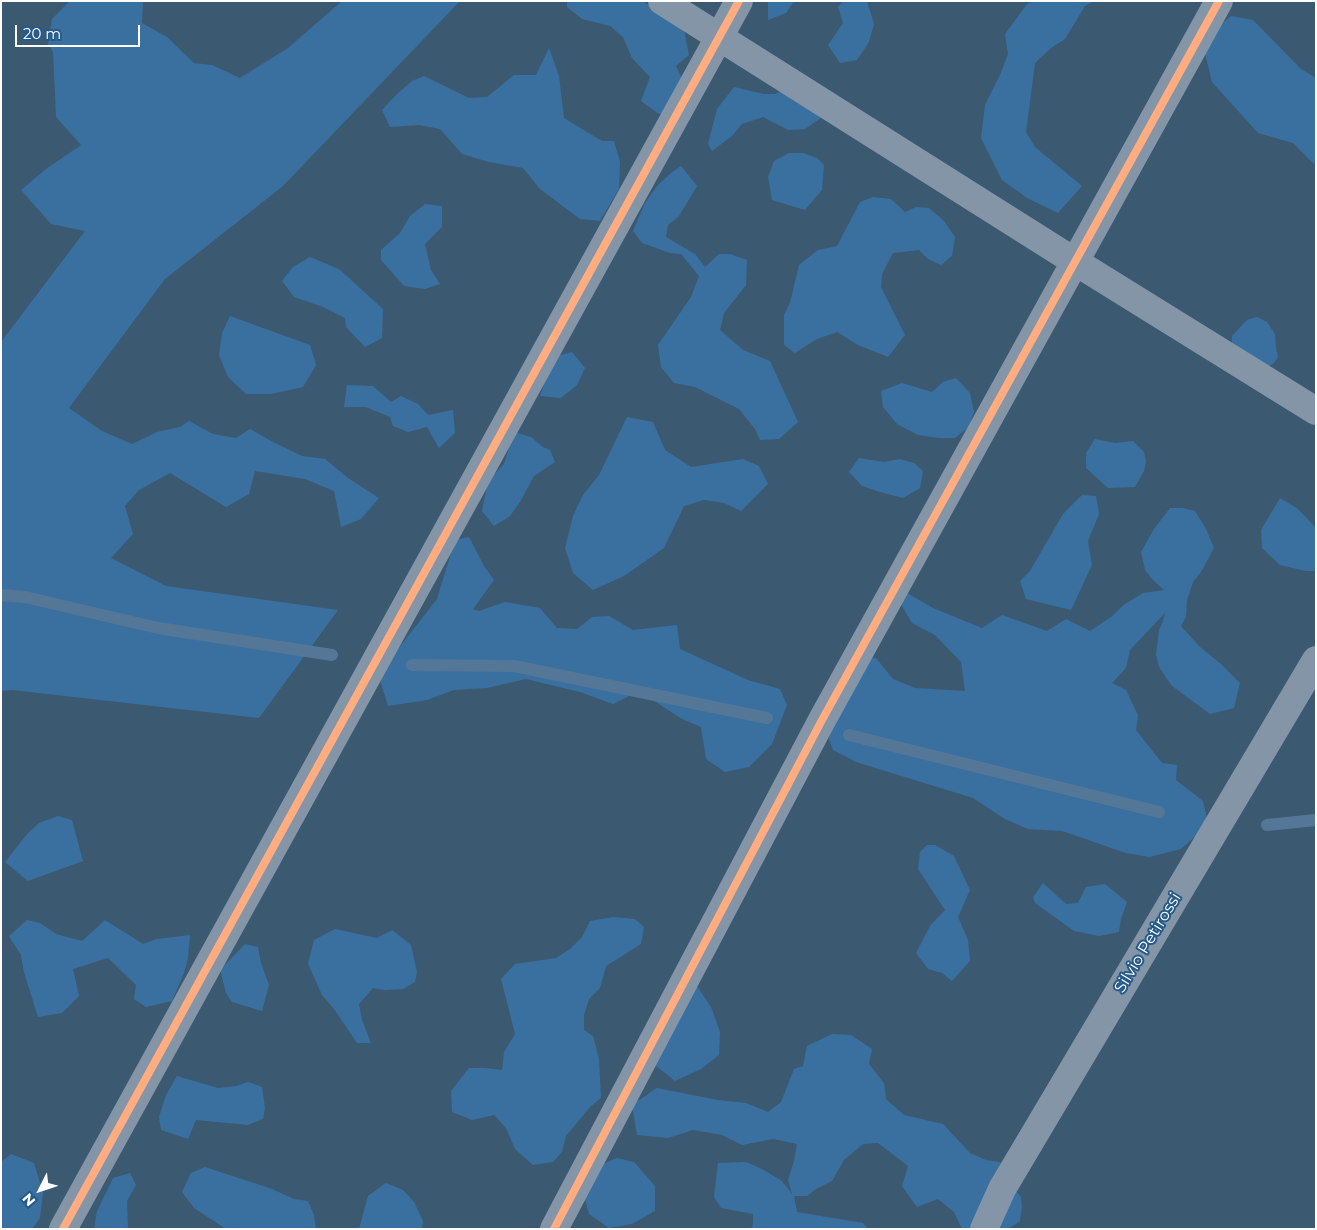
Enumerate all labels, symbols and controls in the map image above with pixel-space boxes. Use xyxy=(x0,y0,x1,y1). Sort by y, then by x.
scale bar xyxy=(18,15,142,47)
text: 20 m xyxy=(23,24,61,43)
street label: Silvio Petirossi xyxy=(1111,889,1185,997)
north arrow xyxy=(15,1165,65,1215)
text: N xyxy=(18,1190,39,1210)

